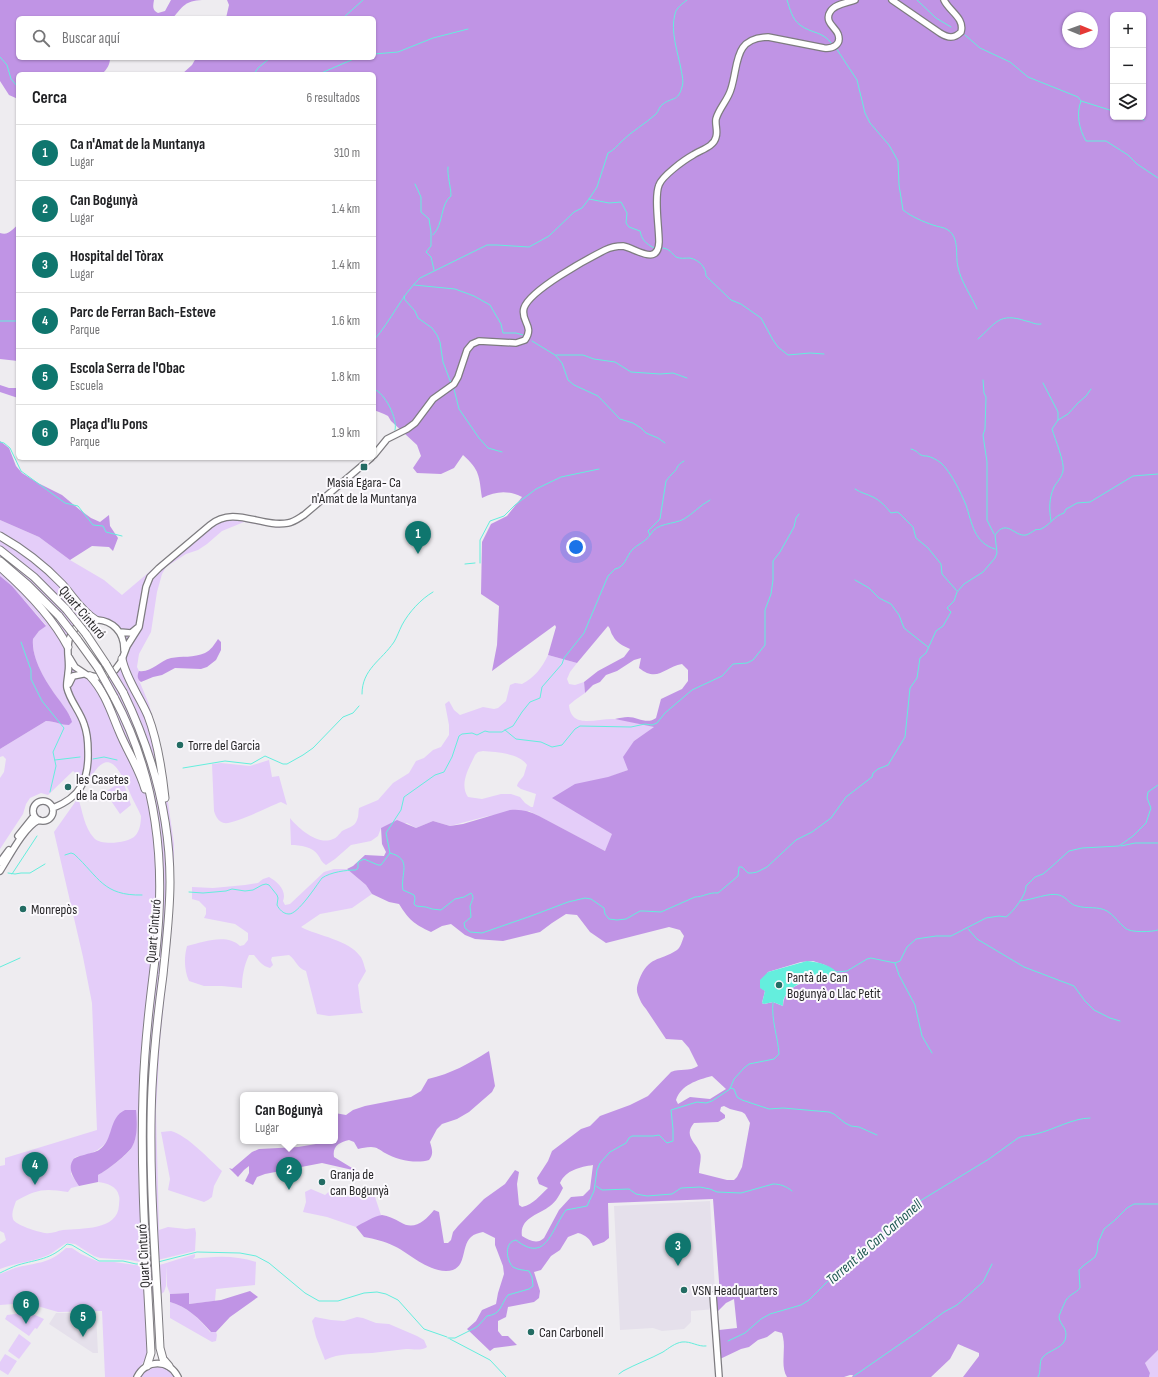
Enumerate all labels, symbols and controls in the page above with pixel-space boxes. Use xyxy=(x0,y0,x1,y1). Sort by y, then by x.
north arrow xyxy=(1062,12,1098,48)
map controls xyxy=(1110,12,1146,120)
button: + xyxy=(1110,12,1146,48)
search box xyxy=(16,16,376,60)
icon: search xyxy=(30,27,52,49)
text: Buscar aquí xyxy=(62,29,120,48)
button: − xyxy=(1110,48,1146,84)
button: layers xyxy=(1110,84,1146,120)
text: Cerca xyxy=(32,88,67,108)
text: 6 resultados xyxy=(307,90,360,106)
text: Ca n'Amat de la Muntanya xyxy=(70,135,205,154)
text: 1 xyxy=(42,145,48,161)
text: 310 m xyxy=(334,145,360,161)
text: Lugar xyxy=(70,154,94,170)
text: Can Bogunyà xyxy=(70,191,138,210)
text: 2 xyxy=(42,201,48,217)
text: 1.4 km xyxy=(332,201,360,217)
text: Lugar xyxy=(70,210,94,226)
text: Hospital del Tòrax xyxy=(70,247,164,266)
text: 3 xyxy=(42,257,48,273)
text: 1.4 km xyxy=(332,257,360,273)
text: Lugar xyxy=(70,266,94,282)
text: Parc de Ferran Bach-Esteve xyxy=(70,303,216,322)
text: 4 xyxy=(42,313,48,329)
text: 1.6 km xyxy=(332,313,360,329)
text: Parque xyxy=(70,322,100,338)
text: Escola Serra de l'Obac xyxy=(70,359,185,378)
text: 5 xyxy=(42,369,48,385)
text: 1.8 km xyxy=(332,369,360,385)
text: Escuela xyxy=(70,378,103,394)
text: Plaça d'Iu Pons xyxy=(70,415,148,434)
text: 6 xyxy=(42,425,48,441)
text: 1.9 km xyxy=(332,425,360,441)
text: Parque xyxy=(70,434,100,450)
marker: Masia Egara- Ca n'Amat de la Muntanya xyxy=(359,462,369,472)
place label: Masia Egara- Ca n'Amat de la Muntanya xyxy=(311,474,417,507)
pin: 1 xyxy=(405,521,431,554)
your location xyxy=(566,537,586,557)
street label: Quart Cinturó xyxy=(56,582,110,642)
place label: Torre del Garcia xyxy=(188,737,260,754)
marker: Torre del Garcia xyxy=(175,740,185,750)
place label: les Casetes de la Corba xyxy=(76,771,129,804)
marker: les Casetes de la Corba xyxy=(63,782,73,792)
street label: Quart Cinturó xyxy=(142,898,165,964)
place label: Monrepòs xyxy=(31,901,77,918)
marker: Monrepòs xyxy=(18,904,28,914)
place label: Pantà de Can Bogunyà o Llac Petit xyxy=(787,969,881,1002)
marker: Pantà de Can Bogunyà o Llac Petit xyxy=(774,980,784,990)
popup xyxy=(240,1092,338,1144)
text: Can Bogunyà xyxy=(255,1101,323,1120)
text: Lugar xyxy=(255,1120,279,1136)
pin: 4 xyxy=(22,1152,48,1185)
pin: 2 xyxy=(276,1157,302,1190)
place label: Granja de can Bogunyà xyxy=(330,1166,389,1199)
marker: Granja de can Bogunyà xyxy=(317,1177,327,1187)
water label: Torrent de Can Carbonell xyxy=(822,1195,927,1289)
street label: Quart Cinturó xyxy=(133,1223,154,1288)
pin: 3 xyxy=(665,1233,691,1266)
place label: VSN Headquarters xyxy=(692,1282,778,1299)
marker: VSN Headquarters xyxy=(679,1285,689,1295)
pin: 6 xyxy=(13,1291,39,1324)
pin: 5 xyxy=(70,1304,96,1337)
place label: Can Carbonell xyxy=(539,1324,604,1341)
marker: Can Carbonell xyxy=(526,1327,536,1337)

